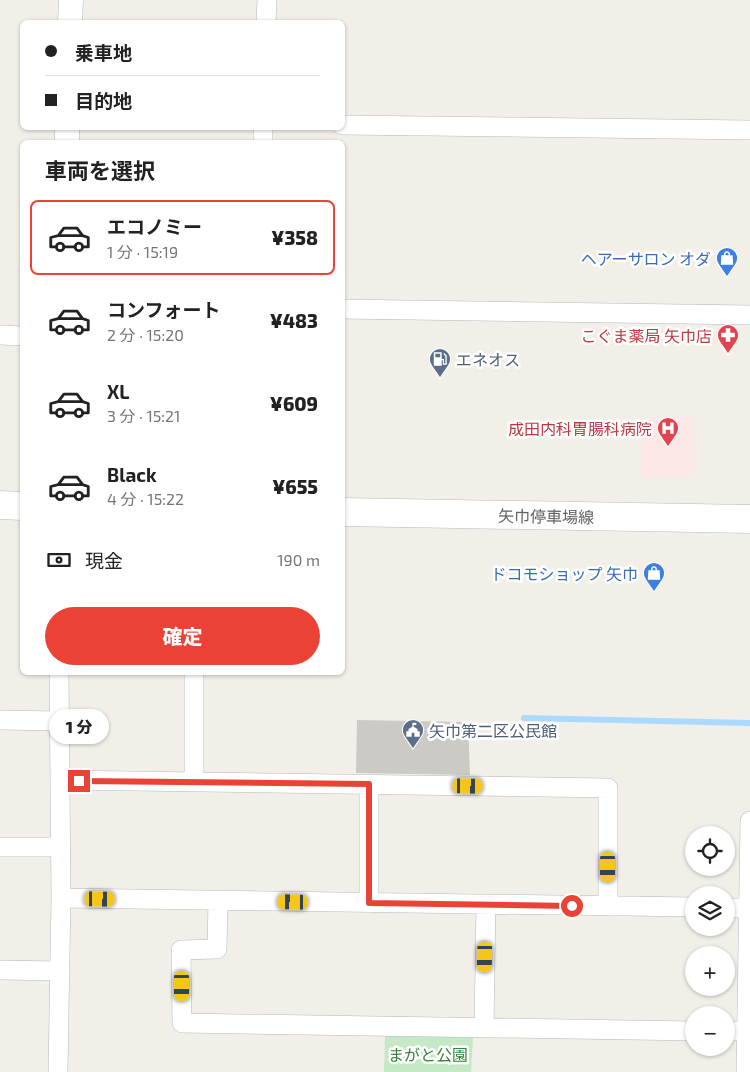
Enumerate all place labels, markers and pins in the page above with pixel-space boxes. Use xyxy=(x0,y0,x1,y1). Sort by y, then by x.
shop icon: ヘアーサロン オダ xyxy=(715,246,739,277)
place label: ヘアーサロン オダ xyxy=(581,249,711,268)
pharmacy icon: こぐま薬局 矢巾店 xyxy=(716,323,740,354)
place label: こぐま薬局 矢巾店 xyxy=(580,326,712,345)
fuel station icon: エネオス xyxy=(428,347,452,378)
place label: エネオス xyxy=(456,350,520,369)
hospital icon: 成田内科胃腸科病院 xyxy=(656,416,680,447)
place label: 成田内科胃腸科病院 xyxy=(508,419,652,438)
shop icon: ドコモショップ 矢巾 xyxy=(642,561,666,592)
place label: ドコモショップ 矢巾 xyxy=(490,564,638,583)
public building icon: 矢巾第二区公民館 xyxy=(401,718,425,749)
place label: 矢巾第二区公民館 xyxy=(429,721,557,740)

